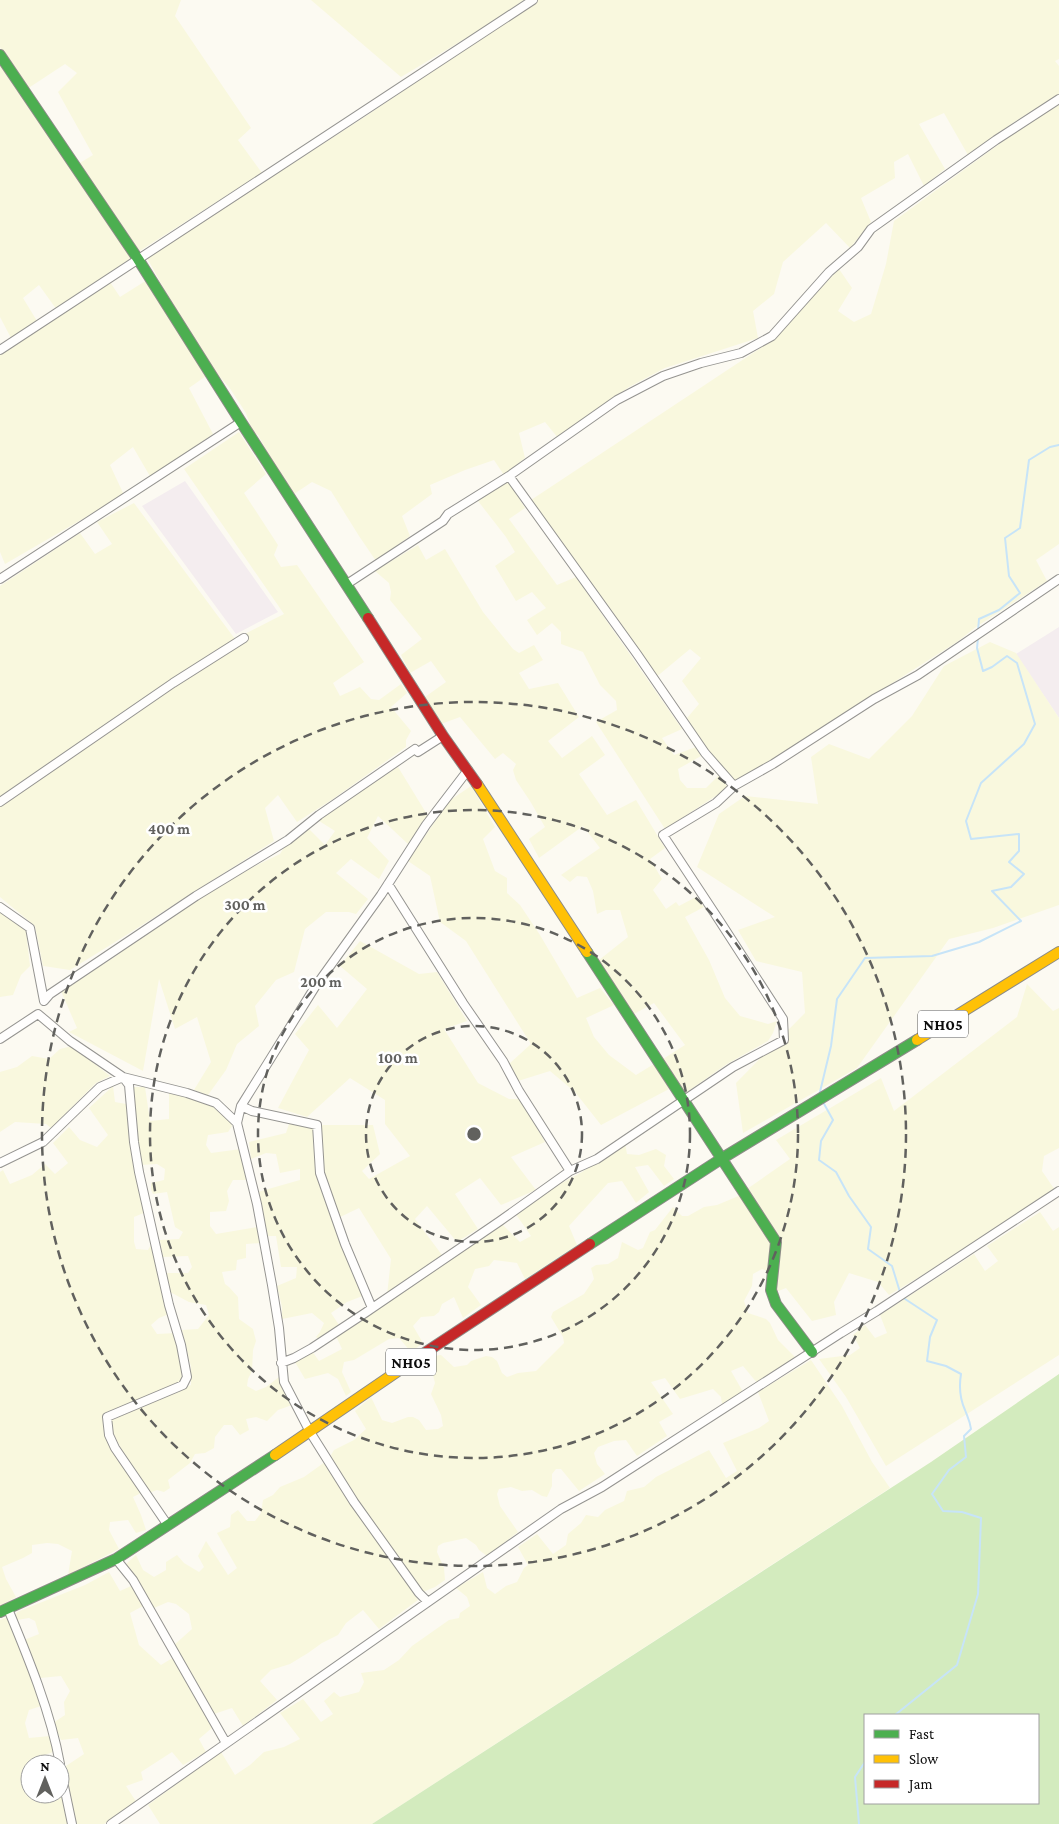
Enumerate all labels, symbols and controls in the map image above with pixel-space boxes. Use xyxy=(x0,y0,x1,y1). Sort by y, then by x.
text: 400 m xyxy=(148,821,190,837)
text: 300 m xyxy=(224,897,266,913)
text: 200 m xyxy=(300,974,342,990)
road number: NH05 xyxy=(918,1011,968,1038)
text: 100 m xyxy=(378,1050,418,1066)
centre of rings xyxy=(465,1125,483,1143)
road number: NH05 xyxy=(386,1348,436,1375)
legend xyxy=(864,1714,1039,1804)
text: Fast xyxy=(909,1726,935,1742)
text: Slow xyxy=(909,1751,939,1767)
north arrow xyxy=(20,1754,70,1804)
text: N xyxy=(40,1758,50,1774)
text: Jam xyxy=(907,1776,932,1793)

